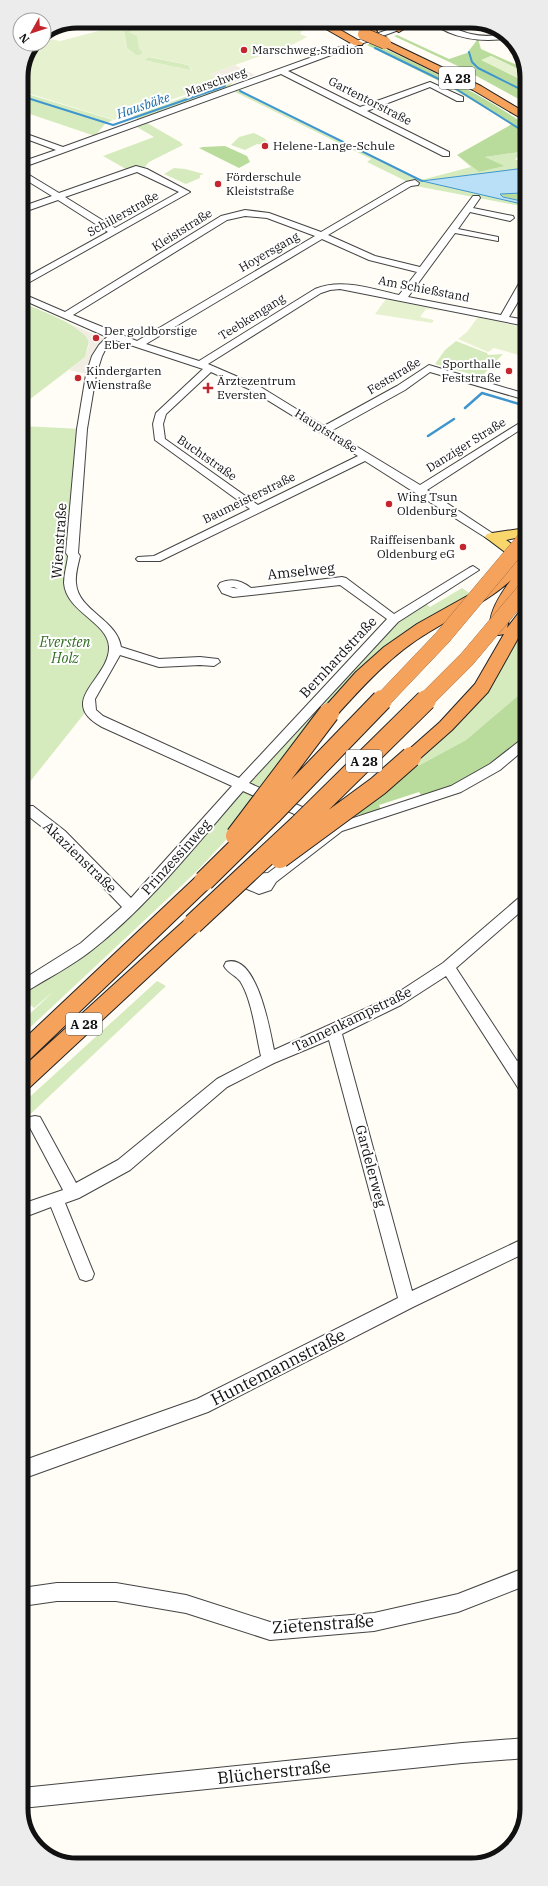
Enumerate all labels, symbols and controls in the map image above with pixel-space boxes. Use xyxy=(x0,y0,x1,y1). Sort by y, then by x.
north arrow xyxy=(12,12,52,52)
text: N xyxy=(16,30,32,46)
place label: Marschweg-Stadion xyxy=(252,42,364,57)
marker: Marschweg-Stadion xyxy=(239,45,249,55)
street label: Marschweg xyxy=(183,63,249,100)
road number: A 28 xyxy=(439,67,475,89)
street label: Gartentorstraße xyxy=(326,73,414,128)
water label: Hausbäke xyxy=(113,88,172,123)
place label: Helene-Lange-Schule xyxy=(273,138,395,153)
marker: Helene-Lange-Schule xyxy=(260,141,270,151)
place label: Förderschule Kleiststraße xyxy=(226,169,301,198)
marker: Förderschule Kleiststraße xyxy=(213,179,223,189)
street label: Schillerstraße xyxy=(84,188,161,239)
street label: Kleiststraße xyxy=(149,205,215,254)
street label: Hoyersgang xyxy=(236,228,302,275)
street label: Am Schießstand xyxy=(377,272,471,305)
street label: Teebkengang xyxy=(216,290,288,343)
place label: Der goldborstige Eber xyxy=(104,323,197,352)
marker: Der goldborstige Eber xyxy=(91,333,101,343)
street label: Feststraße xyxy=(364,354,423,397)
place label: Sporthalle Feststraße xyxy=(442,356,501,385)
place label: Kindergarten Wienstraße xyxy=(86,363,162,392)
marker: Sporthalle Feststraße xyxy=(504,366,514,376)
marker: Kindergarten Wienstraße xyxy=(73,373,83,383)
place label: Ärztezentrum Eversten xyxy=(217,373,297,402)
marker: Ärztezentrum Eversten xyxy=(202,382,214,394)
street label: Hauptstraße xyxy=(292,405,360,456)
street label: Danziger Straße xyxy=(423,414,508,475)
street label: Buchtstraße xyxy=(175,432,240,484)
street label: Baumeisterstraße xyxy=(200,469,298,527)
place label: Wing Tsun Oldenburg xyxy=(397,489,458,518)
marker: Wing Tsun Oldenburg xyxy=(384,499,394,509)
street label: Wienstraße xyxy=(47,502,71,580)
place label: Raiffeisenbank Oldenburg eG xyxy=(370,532,455,561)
marker: Raiffeisenbank Oldenburg eG xyxy=(458,542,468,552)
street label: Amselweg xyxy=(267,558,336,583)
street label: Bernhardstraße xyxy=(296,612,380,702)
park label: Eversten Holz xyxy=(38,633,91,667)
road number: A 28 xyxy=(346,750,382,772)
street label: Prinzessinweg xyxy=(137,815,215,898)
street label: Akazienstraße xyxy=(39,817,121,897)
street label: Tannenkampstraße xyxy=(289,982,415,1056)
road number: A 28 xyxy=(66,1013,102,1035)
street label: Gardelerweg xyxy=(351,1123,391,1209)
street label: Huntemannstraße xyxy=(207,1324,349,1410)
street label: Zietenstraße xyxy=(271,1609,375,1639)
street label: Blücherstraße xyxy=(216,1755,332,1789)

